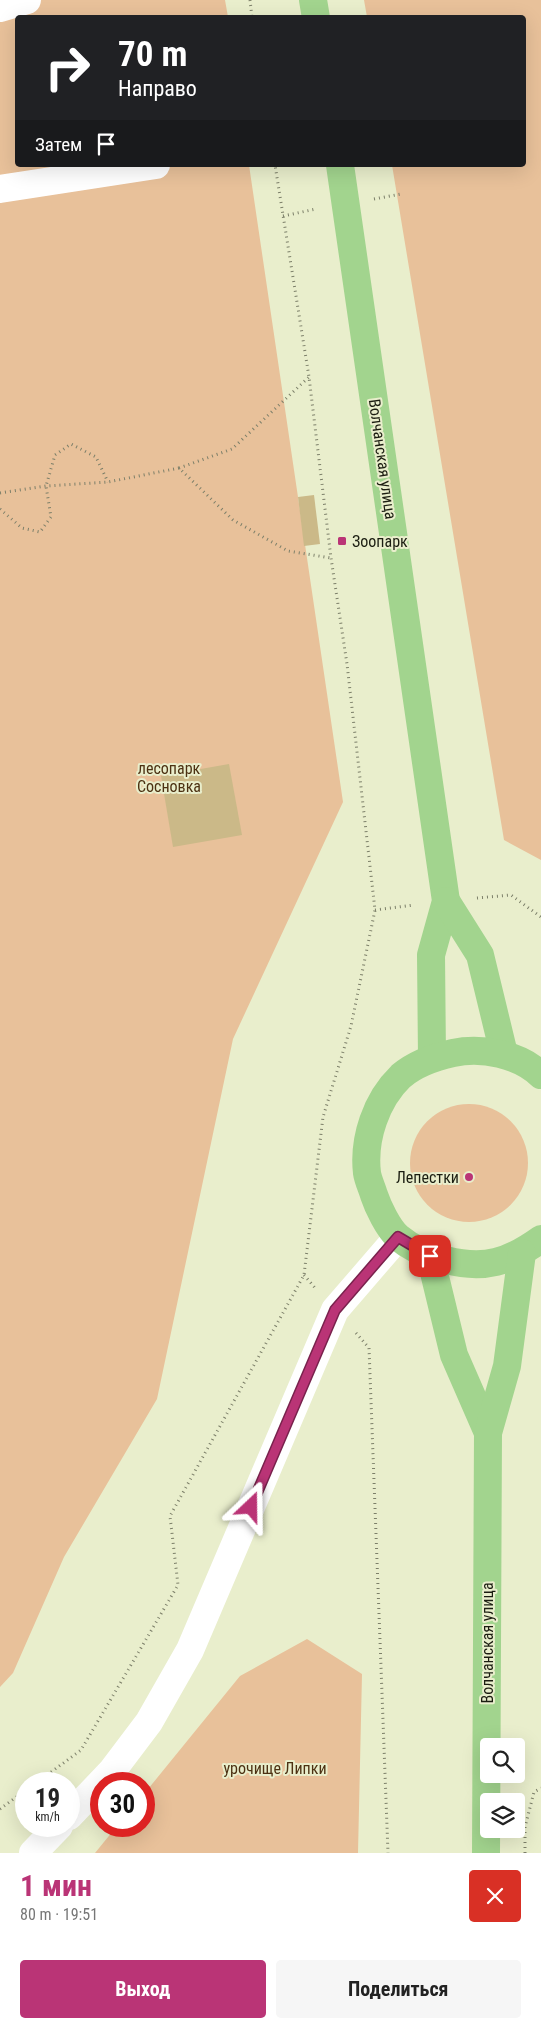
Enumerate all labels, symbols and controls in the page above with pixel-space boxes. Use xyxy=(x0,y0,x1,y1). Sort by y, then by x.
text: 70 m xyxy=(118,34,187,75)
icon: right xyxy=(35,35,100,100)
text: Направо xyxy=(118,76,197,101)
icon: arrive xyxy=(92,130,120,158)
text: Затем xyxy=(35,133,82,156)
street label: Волчанская улица xyxy=(365,398,400,520)
place label: Зоопарк xyxy=(352,532,408,551)
marker: Зоопарк xyxy=(336,535,348,547)
park label: лесопарк Сосновка xyxy=(137,759,201,796)
place label: Лепестки xyxy=(396,1168,459,1187)
marker: Лепестки xyxy=(463,1171,475,1183)
pin xyxy=(409,1235,451,1277)
icon: arrive xyxy=(416,1242,444,1270)
position arrow xyxy=(224,1480,276,1532)
street label: Волчанская улица xyxy=(478,1582,497,1704)
map controls xyxy=(480,1738,525,1838)
button: search xyxy=(480,1738,525,1783)
park label: урочище Липки xyxy=(223,1759,327,1778)
speed limit sign: 30 xyxy=(90,1772,155,1837)
text: 19 xyxy=(35,1784,60,1813)
button: layers xyxy=(480,1793,525,1838)
text: km/h xyxy=(35,1810,60,1824)
text: 1 мин xyxy=(20,1868,92,1903)
button: close xyxy=(469,1870,521,1922)
text: 80 m · 19:51 xyxy=(20,1905,98,1924)
button: Выход xyxy=(20,1960,266,2018)
button: Поделиться xyxy=(276,1960,521,2018)

